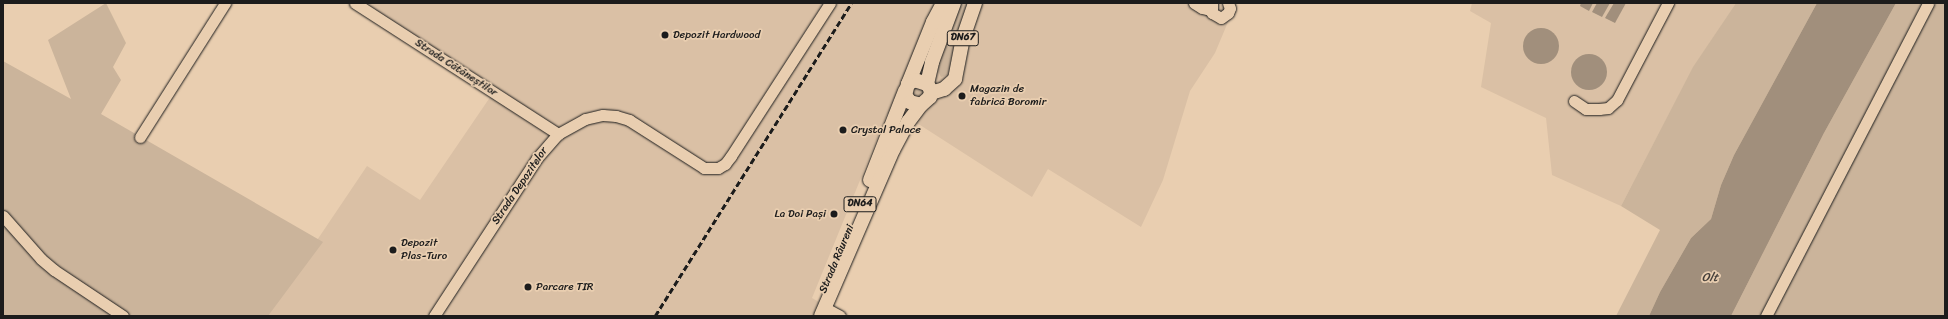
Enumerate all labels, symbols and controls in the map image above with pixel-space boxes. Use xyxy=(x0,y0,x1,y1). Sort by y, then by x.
place label: Depozit Hardwood xyxy=(673,28,760,42)
marker: Depozit Hardwood xyxy=(660,30,670,40)
road number: DN67 xyxy=(946,30,980,46)
street label: Strada Cătăneștilor xyxy=(412,36,500,100)
place label: Magazin de fabrică Boromir xyxy=(970,83,1046,109)
marker: Magazin de fabrică Boromir xyxy=(957,91,967,101)
place label: Crystal Palace xyxy=(851,123,921,137)
marker: Crystal Palace xyxy=(838,125,848,135)
street label: Strada Depozitelor xyxy=(489,145,551,227)
road number: DN64 xyxy=(843,196,877,212)
place label: La Doi Pași xyxy=(774,207,826,221)
marker: La Doi Pași xyxy=(829,209,839,219)
street label: Strada Râureni xyxy=(817,223,857,295)
place label: Depozit Plas-Turo xyxy=(401,237,447,263)
marker: Depozit Plas-Turo xyxy=(388,245,398,255)
water label: Olt xyxy=(1702,271,1718,285)
place label: Parcare TIR xyxy=(536,280,594,294)
marker: Parcare TIR xyxy=(523,282,533,292)

